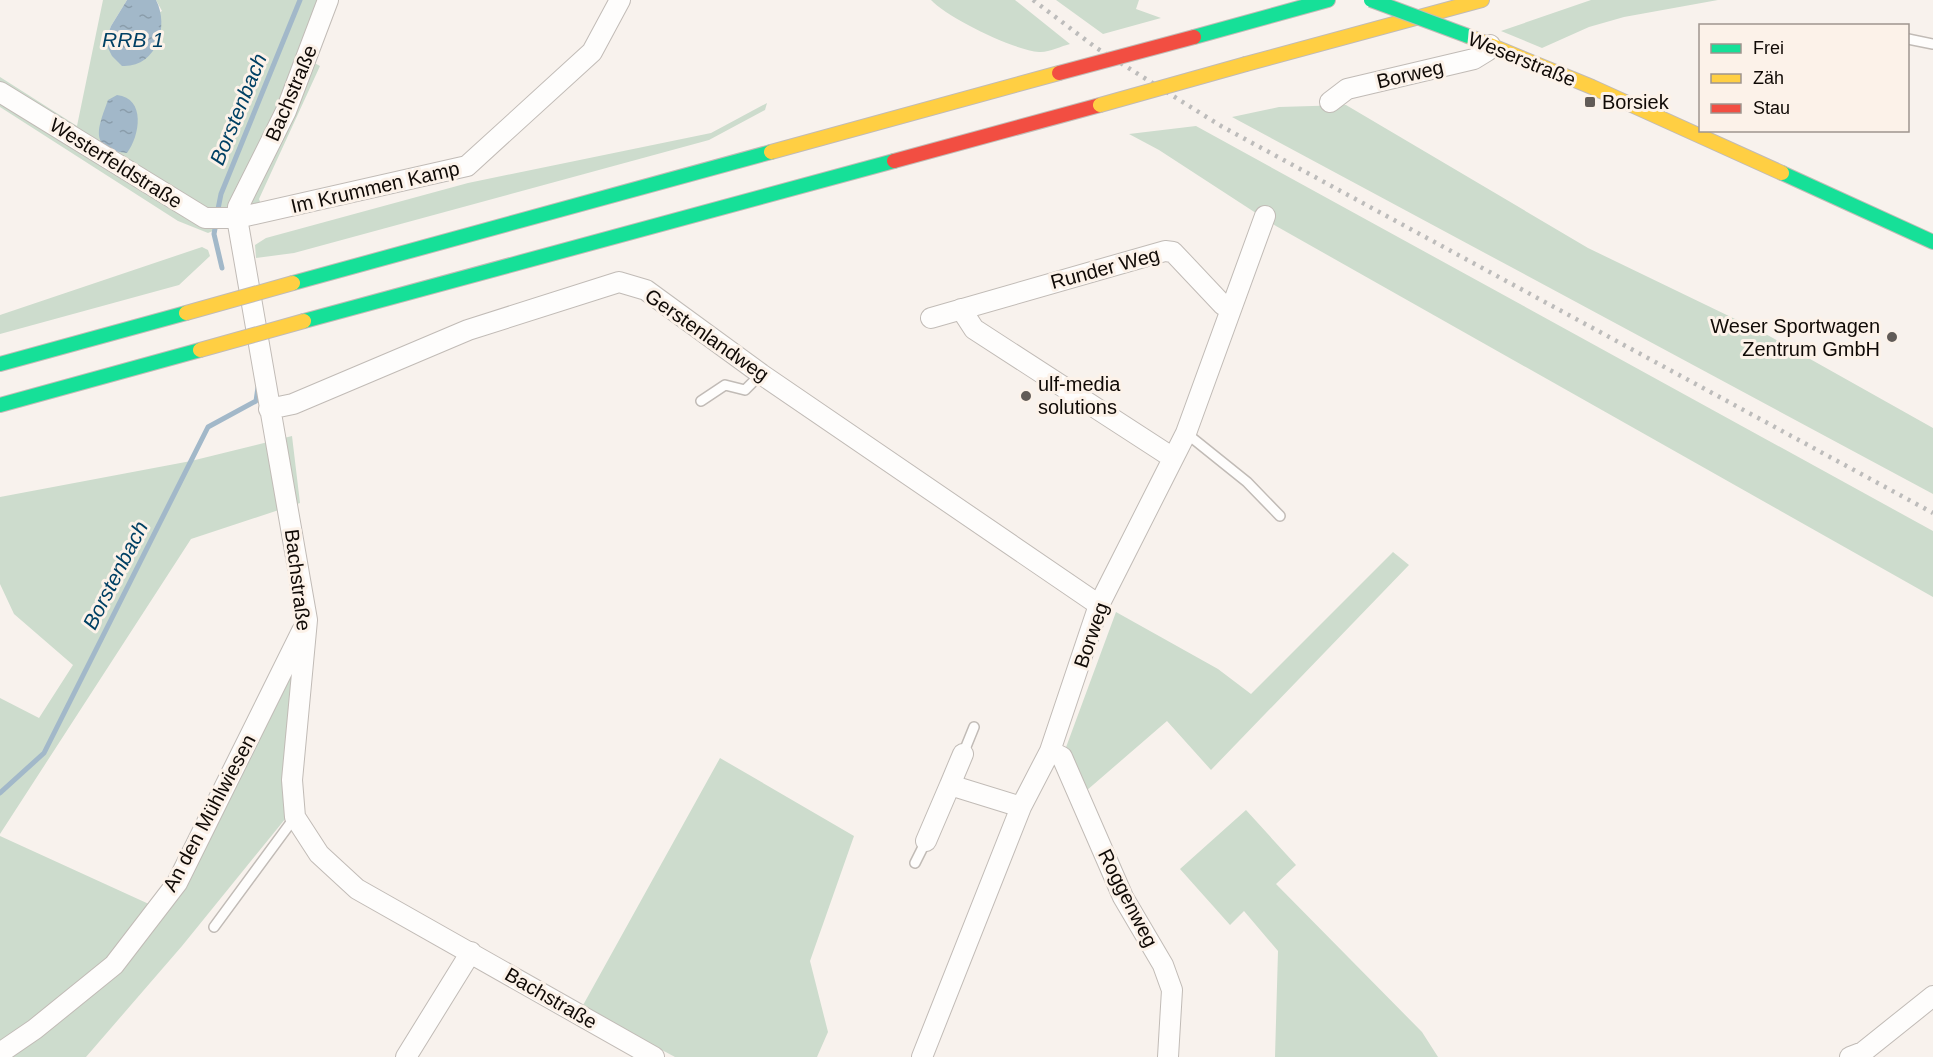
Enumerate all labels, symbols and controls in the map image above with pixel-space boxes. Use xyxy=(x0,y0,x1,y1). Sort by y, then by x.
legend xyxy=(1699,24,1909,132)
street label: Weserstraße xyxy=(1465,27,1579,91)
water label: RRB 1 xyxy=(102,28,164,51)
text: Frei xyxy=(1753,38,1784,58)
street label: Bachstraße xyxy=(261,42,321,144)
water label: Borstenbach xyxy=(205,50,271,168)
street label: Borweg xyxy=(1374,56,1446,92)
text: Zäh xyxy=(1753,68,1784,88)
place label: Borsiek xyxy=(1602,91,1670,113)
marker: Borsiek xyxy=(1583,95,1597,109)
text: Stau xyxy=(1753,98,1790,118)
street label: Westerfeldstraße xyxy=(46,113,186,213)
street label: Im Krummen Kamp xyxy=(289,157,461,217)
street label: Runder Weg xyxy=(1048,243,1162,293)
street label: Gerstenlandweg xyxy=(641,284,773,386)
place label: Weser Sportwagen Zentrum GmbH xyxy=(1710,315,1880,360)
marker: Weser Sportwagen Zentrum GmbH xyxy=(1885,330,1899,344)
place label: ulf-media solutions xyxy=(1038,373,1121,418)
marker: ulf-media solutions xyxy=(1019,389,1033,403)
water label: Borstenbach xyxy=(78,517,152,633)
street label: Bachstraße xyxy=(281,528,315,632)
street label: Borweg xyxy=(1070,599,1112,671)
street label: An den Mühlwiesen xyxy=(158,731,260,895)
street label: Roggenweg xyxy=(1094,845,1162,951)
street label: Bachstraße xyxy=(501,963,601,1033)

